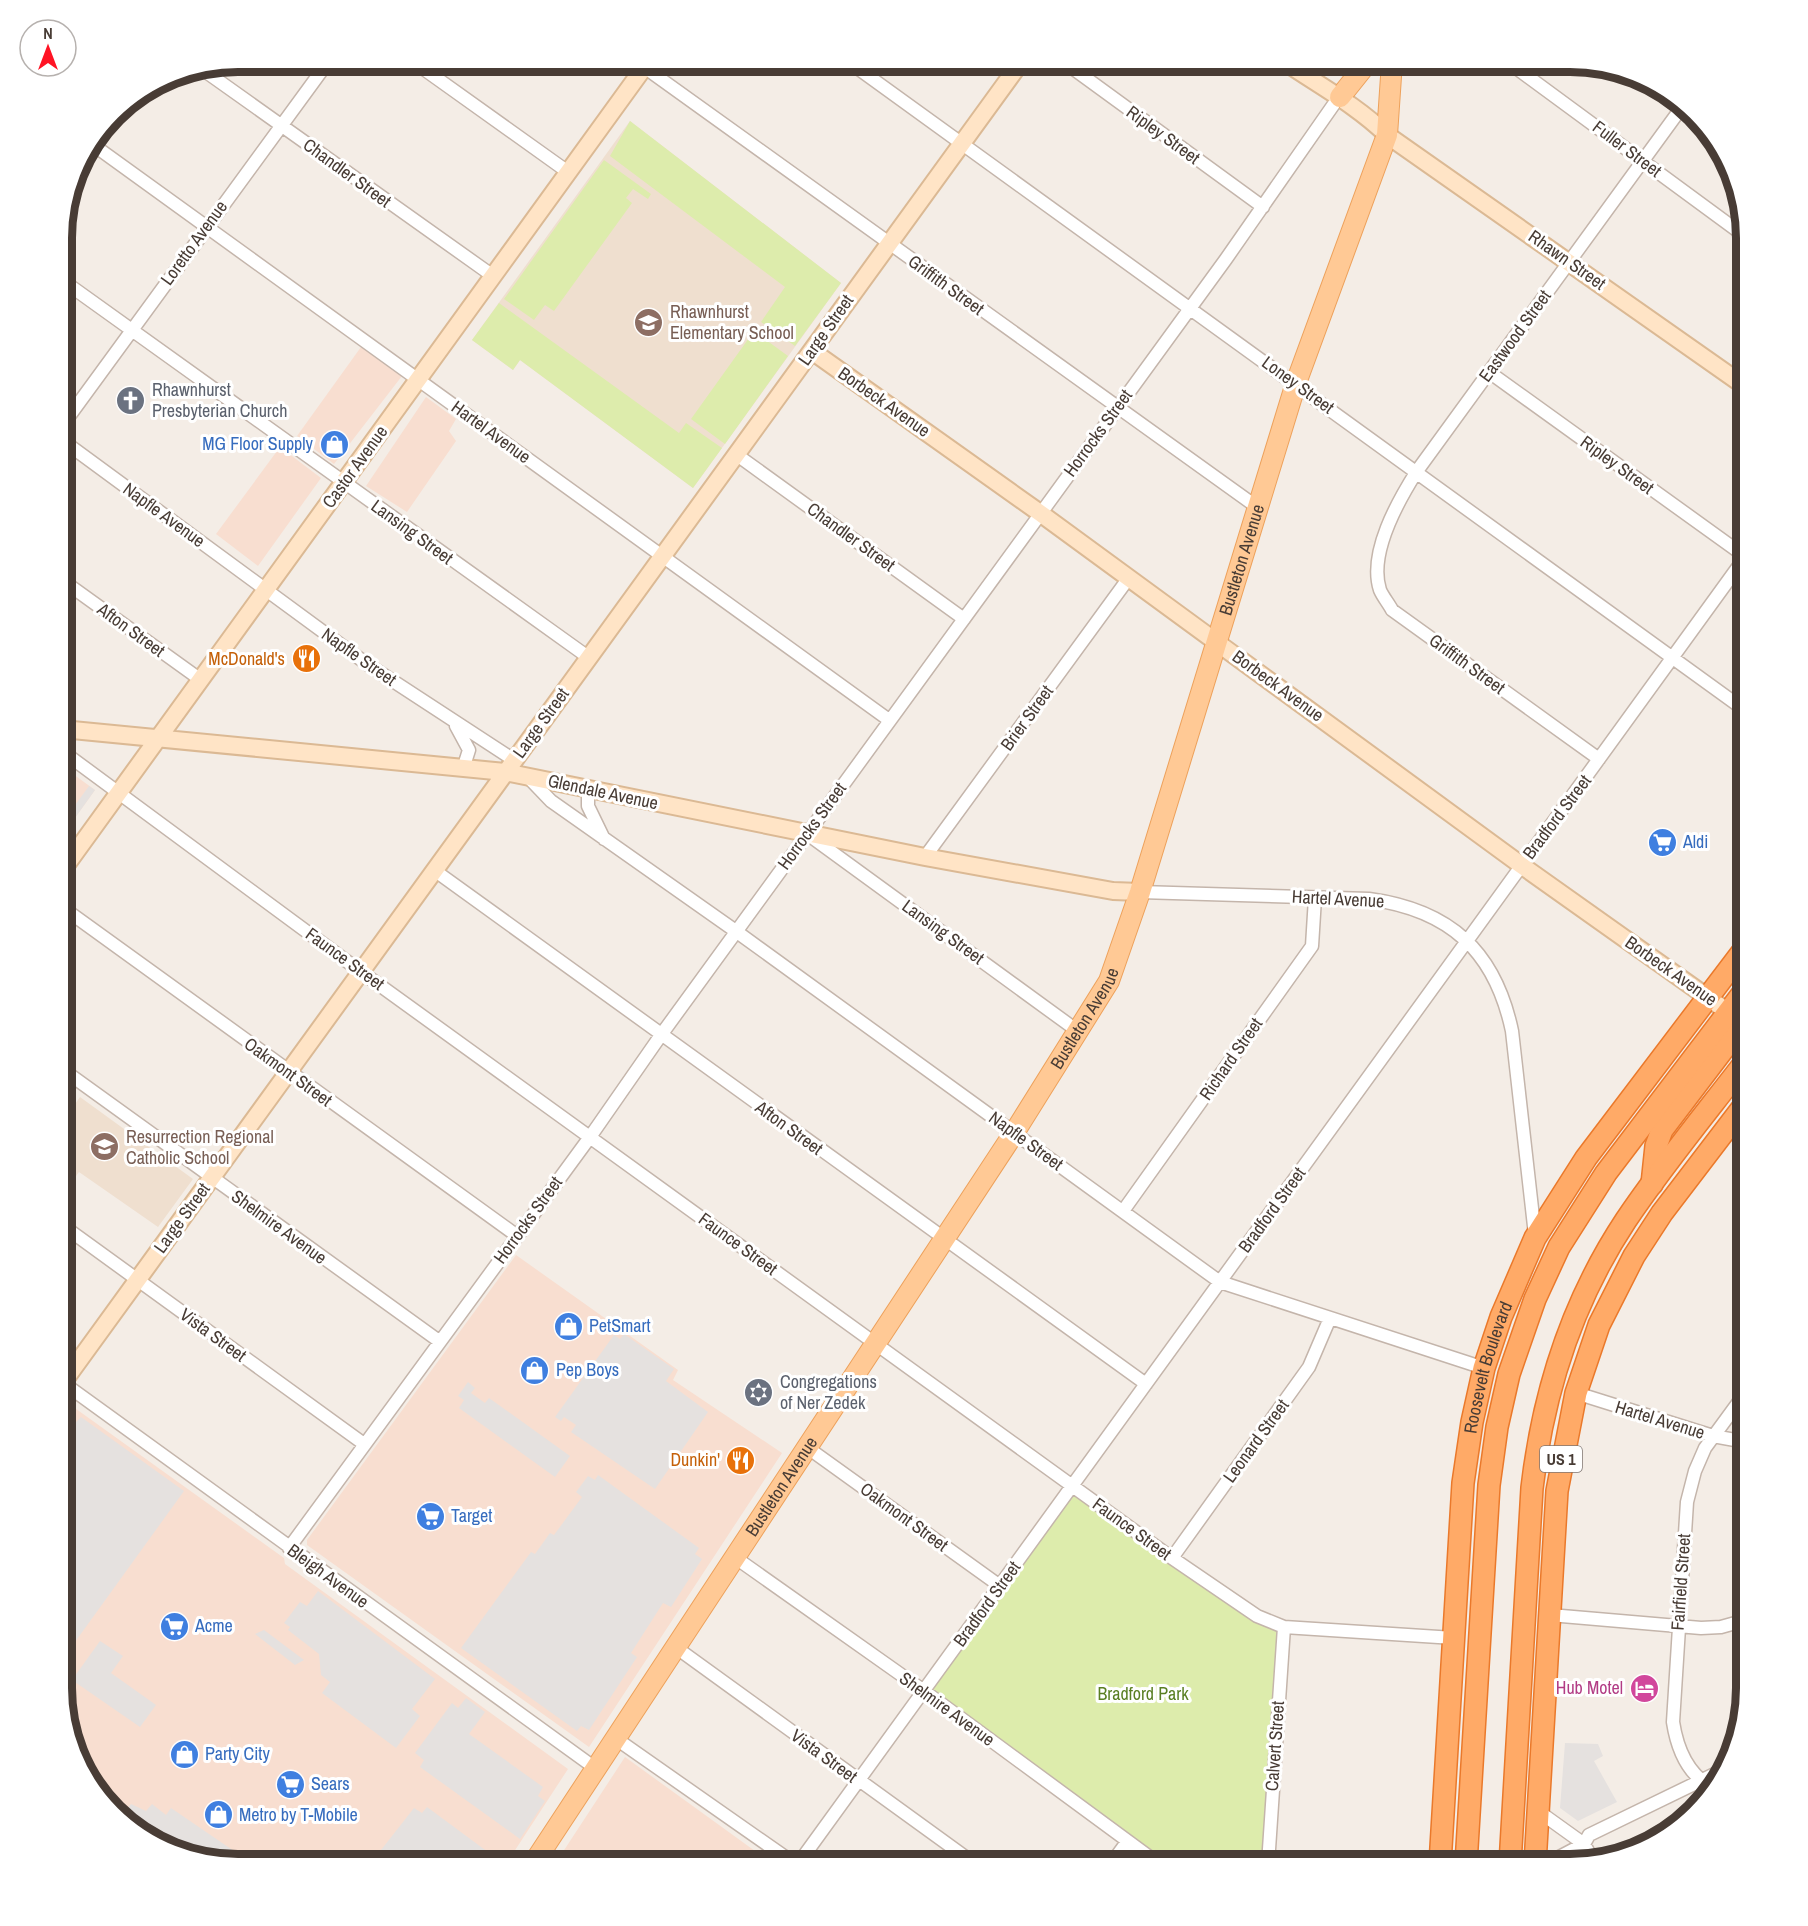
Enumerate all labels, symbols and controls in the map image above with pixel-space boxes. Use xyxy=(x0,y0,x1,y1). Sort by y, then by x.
north arrow xyxy=(18,18,78,78)
text: N xyxy=(43,22,53,44)
street label: Ripley Street xyxy=(1121,99,1205,170)
street label: Fuller Street xyxy=(1588,114,1667,183)
street label: Chandler Street xyxy=(298,132,396,213)
street label: Loretto Avenue xyxy=(154,195,233,290)
street label: Rhawn Street xyxy=(1523,224,1611,295)
street label: Griffith Street xyxy=(903,249,989,321)
street label: Eastwood Street xyxy=(1473,285,1557,387)
street label: Large Street xyxy=(792,289,859,370)
place label: Rhawnhurst Elementary School xyxy=(670,299,794,345)
school or university icon: Rhawnhurst Elementary School xyxy=(633,306,665,338)
street label: Loney Street xyxy=(1257,350,1339,419)
street label: Borbeck Avenue xyxy=(833,361,935,443)
place label: Rhawnhurst Presbyterian Church xyxy=(152,377,287,423)
church icon: Rhawnhurst Presbyterian Church xyxy=(115,384,147,416)
street label: Horrocks Street xyxy=(1057,384,1138,482)
street label: Hartel Avenue xyxy=(447,394,536,469)
street label: Castor Avenue xyxy=(316,420,393,513)
shop icon: MG Floor Supply xyxy=(318,428,350,460)
street label: Ripley Street xyxy=(1575,429,1659,500)
place label: MG Floor Supply xyxy=(202,431,314,456)
street label: Napfle Avenue xyxy=(118,476,210,553)
street label: Lansing Street xyxy=(366,493,458,570)
street label: Chandler Street xyxy=(802,496,900,577)
street label: Bustleton Avenue xyxy=(1213,501,1270,618)
street label: Afton Street xyxy=(92,596,170,663)
street label: Napfle Street xyxy=(317,622,402,692)
street label: Griffith Street xyxy=(1424,628,1510,700)
restaurant icon: McDonald's xyxy=(290,643,322,675)
street label: Borbeck Avenue xyxy=(1228,644,1329,727)
place label: McDonald's xyxy=(208,646,285,671)
street label: Brier Street xyxy=(994,680,1059,756)
street label: Large Street xyxy=(507,682,575,763)
street label: Glendale Avenue xyxy=(546,768,661,815)
street label: Bradford Street xyxy=(1516,769,1597,864)
street label: Horrocks Street xyxy=(771,777,852,875)
supermarket icon: Aldi xyxy=(1646,826,1678,858)
place label: Aldi xyxy=(1682,829,1708,854)
street label: Hartel Avenue xyxy=(1291,884,1385,913)
street label: Lansing Street xyxy=(897,893,989,970)
street label: Faunce Street xyxy=(301,921,390,996)
street label: Borbeck Avenue xyxy=(1620,930,1722,1012)
street label: Bustleton Avenue xyxy=(1044,964,1125,1074)
street label: Richard Street xyxy=(1193,1013,1268,1105)
street label: Oakmont Street xyxy=(239,1031,337,1112)
street label: Afton Street xyxy=(750,1094,828,1161)
street label: Napfle Street xyxy=(984,1105,1068,1176)
place label: Resurrection Regional Catholic School xyxy=(126,1124,274,1170)
school or university icon: Resurrection Regional Catholic School xyxy=(89,1131,121,1163)
street label: Bradford Street xyxy=(1232,1162,1311,1258)
street label: Horrocks Street xyxy=(487,1171,568,1269)
street label: Large Street xyxy=(148,1177,216,1258)
street label: Shelmire Avenue xyxy=(227,1184,332,1270)
street label: Faunce Street xyxy=(694,1206,783,1281)
street label: Roosevelt Boulevard xyxy=(1457,1297,1518,1435)
street label: Vista Street xyxy=(175,1302,252,1367)
shop icon: PetSmart xyxy=(552,1310,584,1342)
place label: PetSmart xyxy=(589,1313,651,1338)
shop icon: Pep Boys xyxy=(519,1354,551,1386)
place label: Pep Boys xyxy=(556,1357,619,1382)
place label: Congregations of Ner Zedek xyxy=(780,1369,877,1415)
synagogue icon: Congregations of Ner Zedek xyxy=(743,1376,775,1408)
street label: Leonard Street xyxy=(1217,1394,1294,1488)
street label: Hartel Avenue xyxy=(1612,1394,1708,1445)
street label: Bustleton Avenue xyxy=(739,1431,823,1541)
restaurant icon: Dunkin' xyxy=(725,1444,757,1476)
road number: US 1 xyxy=(1540,1446,1582,1472)
place label: Dunkin' xyxy=(670,1447,720,1472)
street label: Oakmont Street xyxy=(855,1476,953,1557)
street label: Faunce Street xyxy=(1088,1491,1177,1566)
supermarket icon: Target xyxy=(414,1500,446,1532)
place label: Target xyxy=(451,1503,492,1528)
street label: Fairfield Street xyxy=(1665,1533,1696,1631)
street label: Bleigh Avenue xyxy=(283,1538,374,1614)
street label: Bradford Street xyxy=(947,1556,1026,1652)
supermarket icon: Acme xyxy=(158,1610,190,1642)
place label: Acme xyxy=(194,1613,233,1638)
street label: Shelmire Avenue xyxy=(895,1666,1000,1752)
hotel icon: Hub Motel xyxy=(1628,1672,1660,1704)
place label: Hub Motel xyxy=(1556,1675,1623,1700)
park label: Bradford Park xyxy=(1097,1681,1189,1706)
street label: Calvert Street xyxy=(1259,1700,1290,1792)
street label: Vista Street xyxy=(786,1723,863,1788)
shop icon: Party City xyxy=(168,1738,200,1770)
place label: Party City xyxy=(205,1741,270,1766)
supermarket icon: Sears xyxy=(274,1768,306,1800)
place label: Sears xyxy=(311,1771,350,1796)
shop icon: Metro by T-Mobile xyxy=(202,1799,234,1831)
place label: Metro by T-Mobile xyxy=(239,1802,358,1827)

